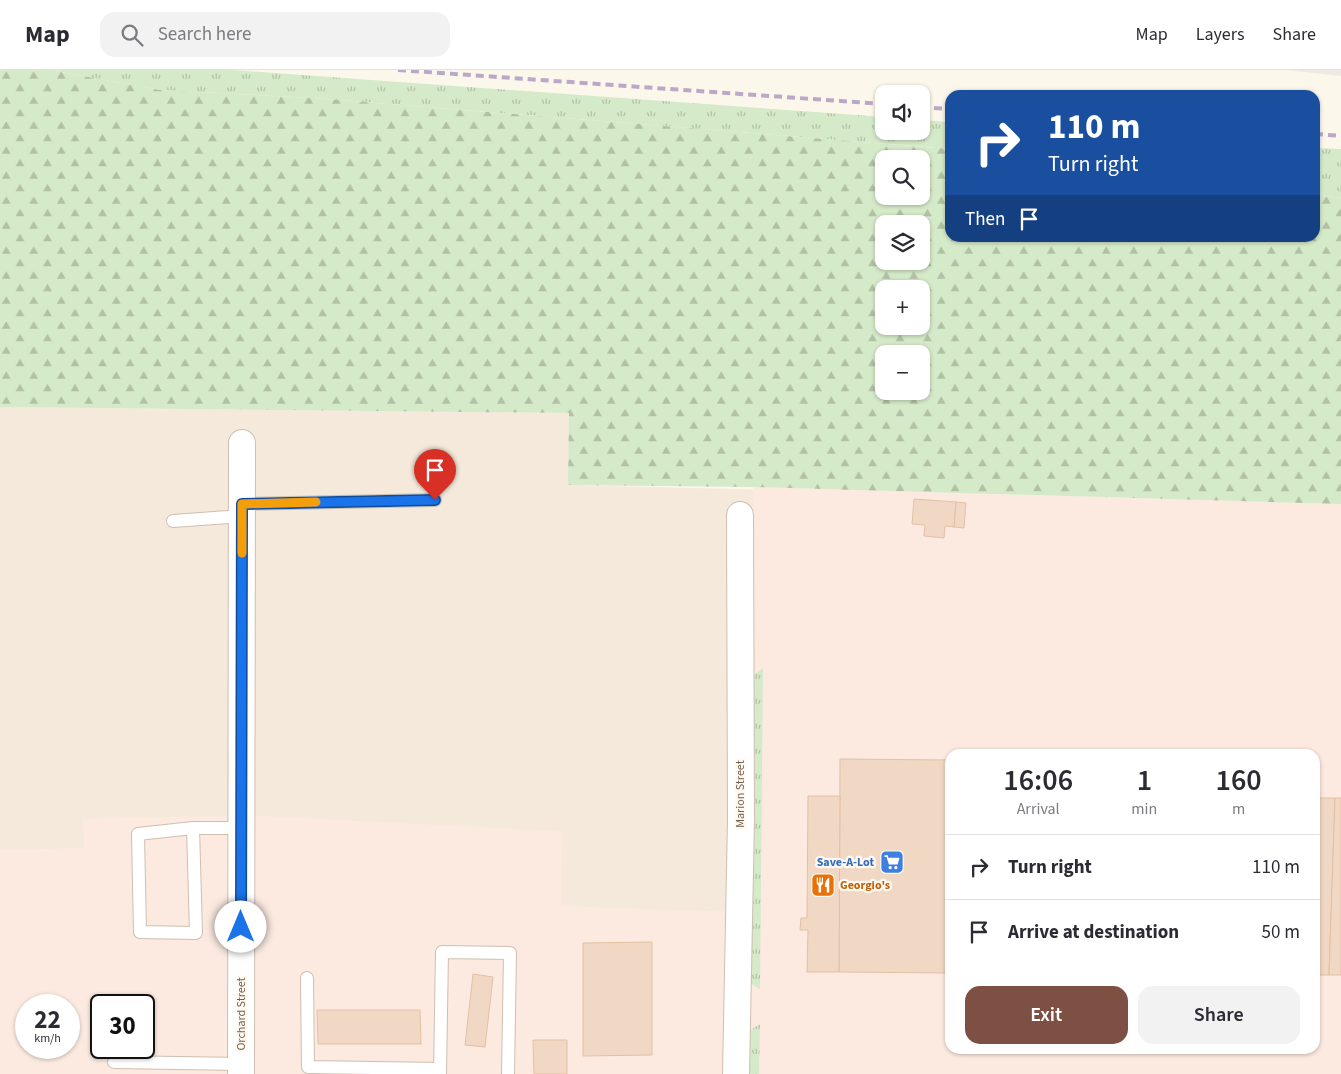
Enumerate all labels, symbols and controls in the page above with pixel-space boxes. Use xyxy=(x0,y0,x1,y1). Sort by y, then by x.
search box xyxy=(100,12,450,57)
text: Map xyxy=(25,17,70,52)
icon: search xyxy=(118,21,146,49)
text: Search here xyxy=(158,21,251,48)
text: Map xyxy=(1136,22,1168,47)
text: Layers xyxy=(1196,22,1245,47)
text: Share xyxy=(1273,22,1316,47)
map controls xyxy=(875,85,930,400)
button: sound xyxy=(875,85,930,140)
text: 110 m xyxy=(1048,102,1140,152)
icon: right xyxy=(965,110,1030,175)
text: Turn right xyxy=(1048,148,1138,180)
button: search xyxy=(875,150,930,205)
icon: arrive xyxy=(1015,205,1043,233)
text: Then xyxy=(965,206,1005,233)
button: layers xyxy=(875,215,930,270)
button: + xyxy=(875,280,930,335)
button: − xyxy=(875,345,930,400)
pin xyxy=(414,449,456,500)
icon: arrive xyxy=(421,456,449,484)
text: 16:06 xyxy=(1003,759,1073,802)
text: 1 xyxy=(1137,759,1152,802)
text: 160 xyxy=(1216,759,1262,802)
street label: Marion Street xyxy=(732,760,749,828)
text: Arrival xyxy=(1017,798,1060,820)
text: min xyxy=(1131,798,1157,820)
text: m xyxy=(1232,798,1245,820)
supermarket icon: Save-A-Lot xyxy=(879,849,905,875)
icon: right xyxy=(965,853,993,881)
place label: Save-A-Lot xyxy=(817,854,874,871)
text: Turn right xyxy=(1008,854,1092,881)
text: 110 m xyxy=(1252,854,1300,881)
restaurant icon: Georgio's xyxy=(810,872,836,898)
place label: Georgio's xyxy=(840,877,890,894)
position arrow xyxy=(214,900,266,952)
icon: arrive xyxy=(965,918,993,946)
text: Arrive at destination xyxy=(1008,919,1179,946)
text: 50 m xyxy=(1262,919,1300,946)
street label: Orchard Street xyxy=(233,977,250,1051)
button: Exit xyxy=(965,986,1128,1044)
button: Share xyxy=(1138,986,1300,1044)
speed limit sign: 30 xyxy=(90,994,155,1059)
text: 22 xyxy=(34,1002,61,1038)
text: km/h xyxy=(34,1030,61,1047)

